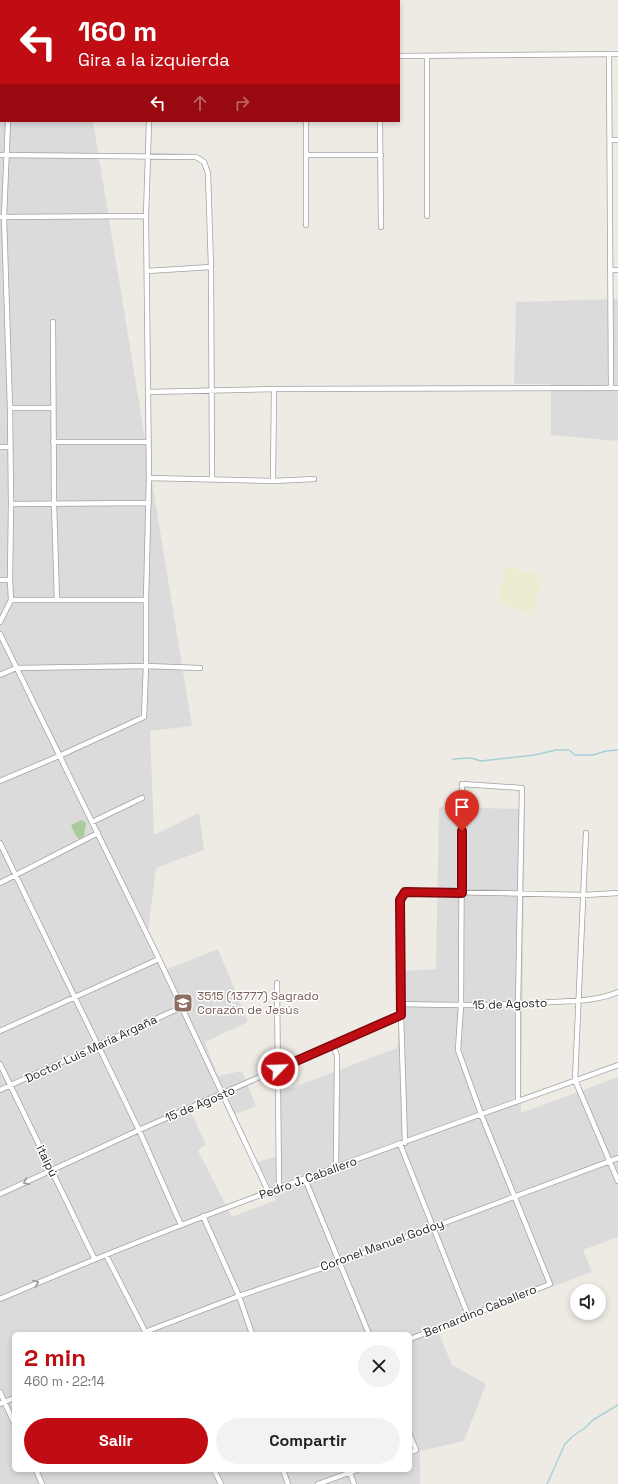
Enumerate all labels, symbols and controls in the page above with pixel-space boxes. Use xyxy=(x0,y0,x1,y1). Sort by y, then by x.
text: 160 m xyxy=(78,13,157,49)
icon: left xyxy=(12,16,64,68)
text: Gira a la izquierda xyxy=(78,48,230,71)
icon: left xyxy=(147,92,169,114)
icon: ahead xyxy=(189,92,211,114)
icon: right xyxy=(231,92,253,114)
pin xyxy=(445,790,479,831)
icon: arrive xyxy=(451,796,473,818)
place label: 3515 (13777) Sagrado Corazón de Jesús xyxy=(197,988,319,1018)
school or university icon: 3515 (13777) Sagrado Corazón de Jesús xyxy=(172,992,194,1014)
street label: 15 de Agosto xyxy=(472,995,548,1013)
street label: Doctor Luis María Argaña xyxy=(22,1011,160,1087)
position arrow xyxy=(257,1048,299,1090)
street label: 15 de Agosto xyxy=(163,1082,237,1126)
street label: itaipú xyxy=(33,1143,61,1179)
street label: Pedro J. Caballero xyxy=(257,1153,359,1203)
one-way arrow xyxy=(22,1178,29,1186)
street label: Coronel Manuel Godoy xyxy=(318,1215,446,1275)
one-way arrow xyxy=(31,1280,39,1288)
street label: Bernardino Caballero xyxy=(421,1281,539,1341)
map controls xyxy=(570,1284,606,1320)
button: sound xyxy=(570,1284,606,1320)
text: 2 min xyxy=(24,1342,86,1373)
button: close xyxy=(358,1345,400,1387)
text: 460 m · 22:14 xyxy=(24,1373,105,1390)
button: Salir xyxy=(24,1418,208,1464)
button: Compartir xyxy=(216,1418,400,1464)

